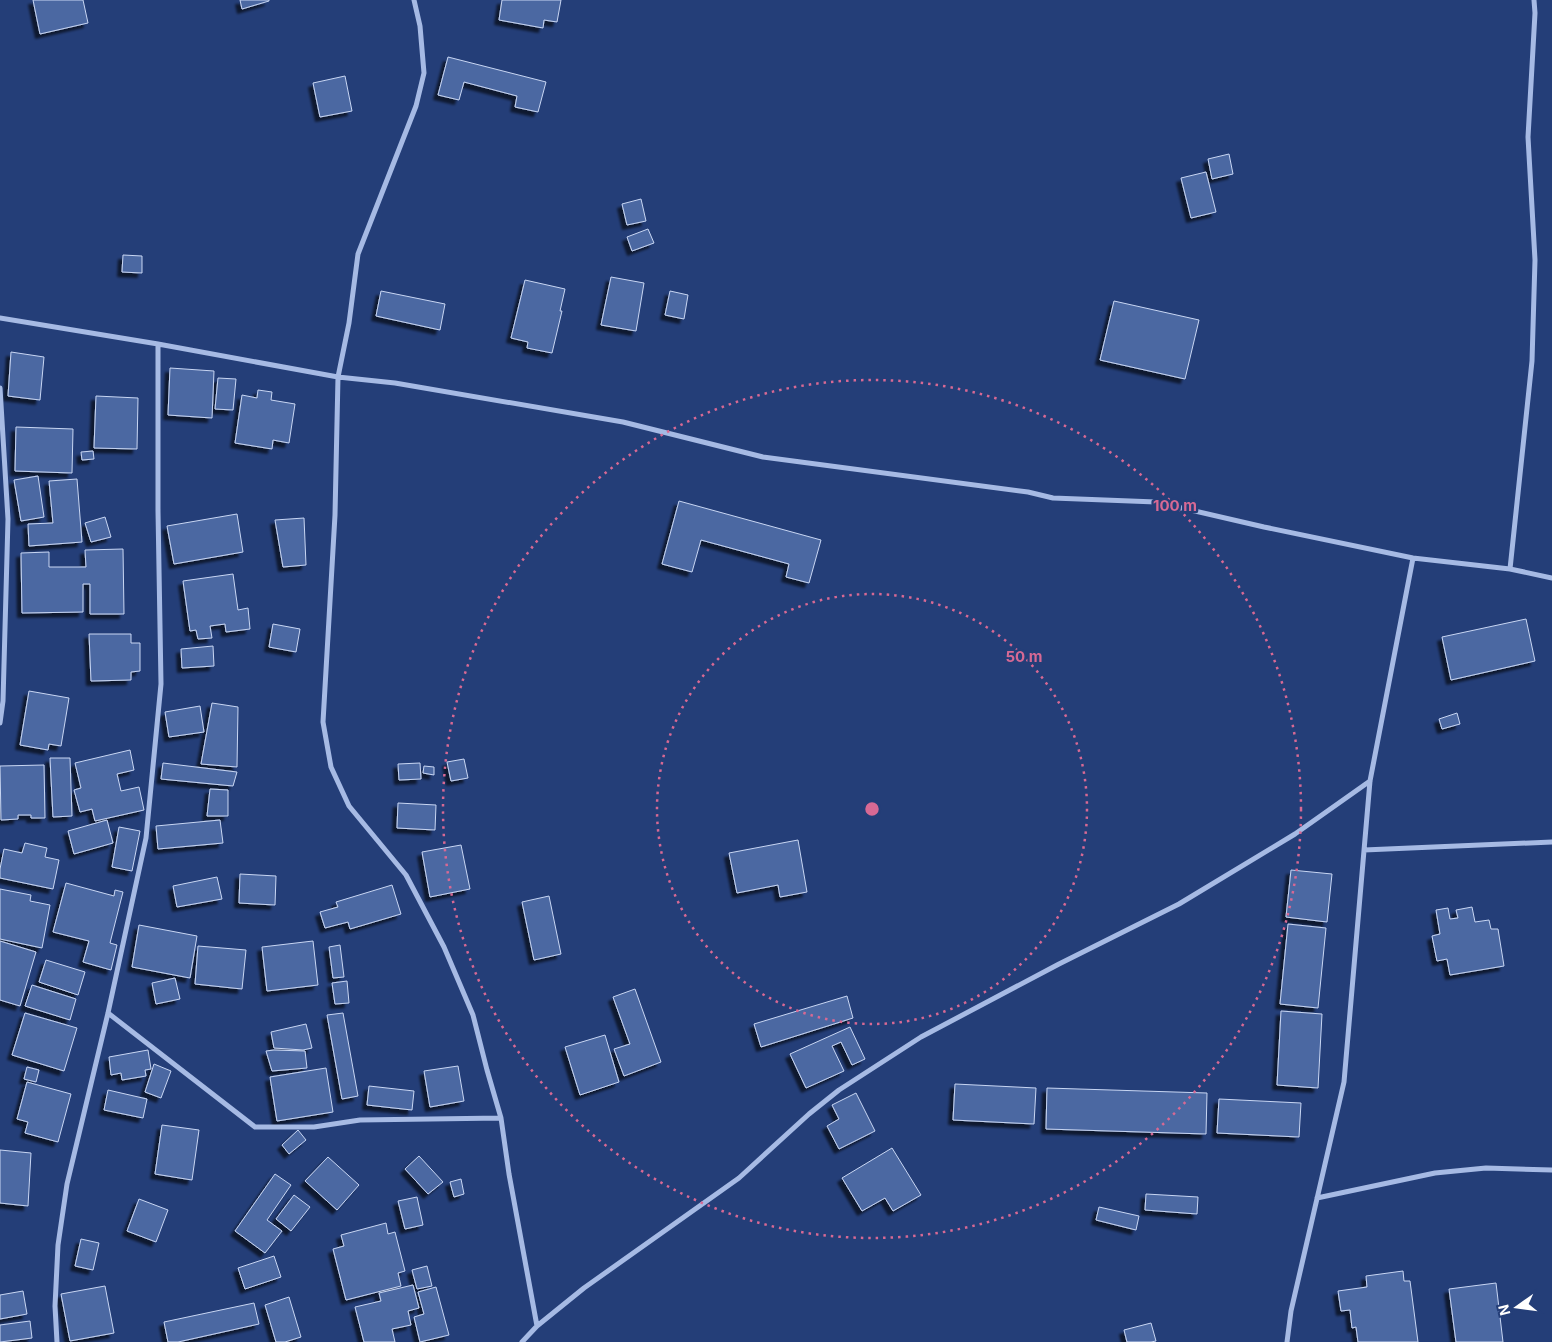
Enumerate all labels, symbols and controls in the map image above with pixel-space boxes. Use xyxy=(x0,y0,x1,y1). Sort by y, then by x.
text: 100 m xyxy=(1153,496,1197,515)
text: 50 m xyxy=(1006,647,1042,666)
centre of rings xyxy=(863,800,881,818)
north arrow xyxy=(1492,1282,1542,1332)
text: N xyxy=(1494,1303,1513,1317)

